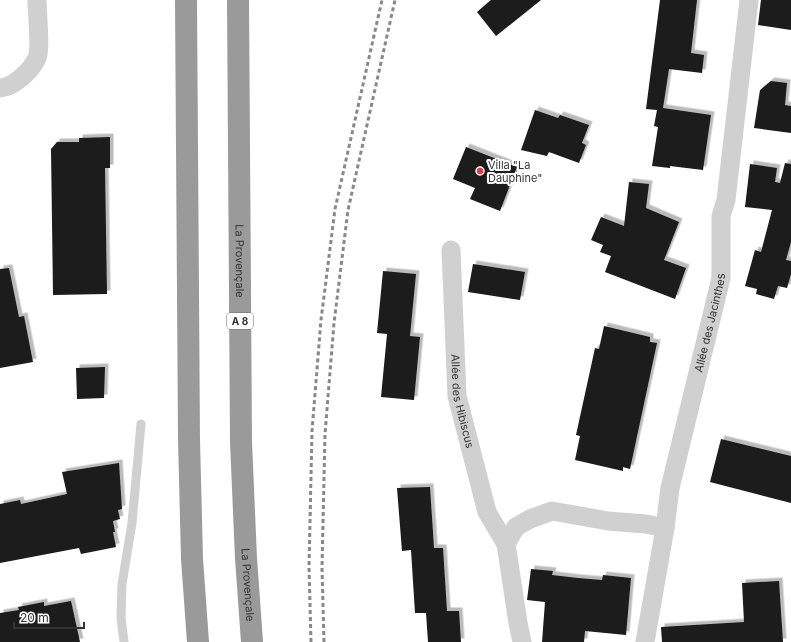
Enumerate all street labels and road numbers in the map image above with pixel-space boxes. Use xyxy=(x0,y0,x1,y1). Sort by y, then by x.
street label: La Provençale xyxy=(233,224,247,298)
street label: Allée des Jacinthes xyxy=(691,273,728,374)
road number: A 8 xyxy=(227,313,253,329)
street label: Allée des Hibiscus xyxy=(448,354,477,450)
street label: La Provençale xyxy=(239,548,258,622)

